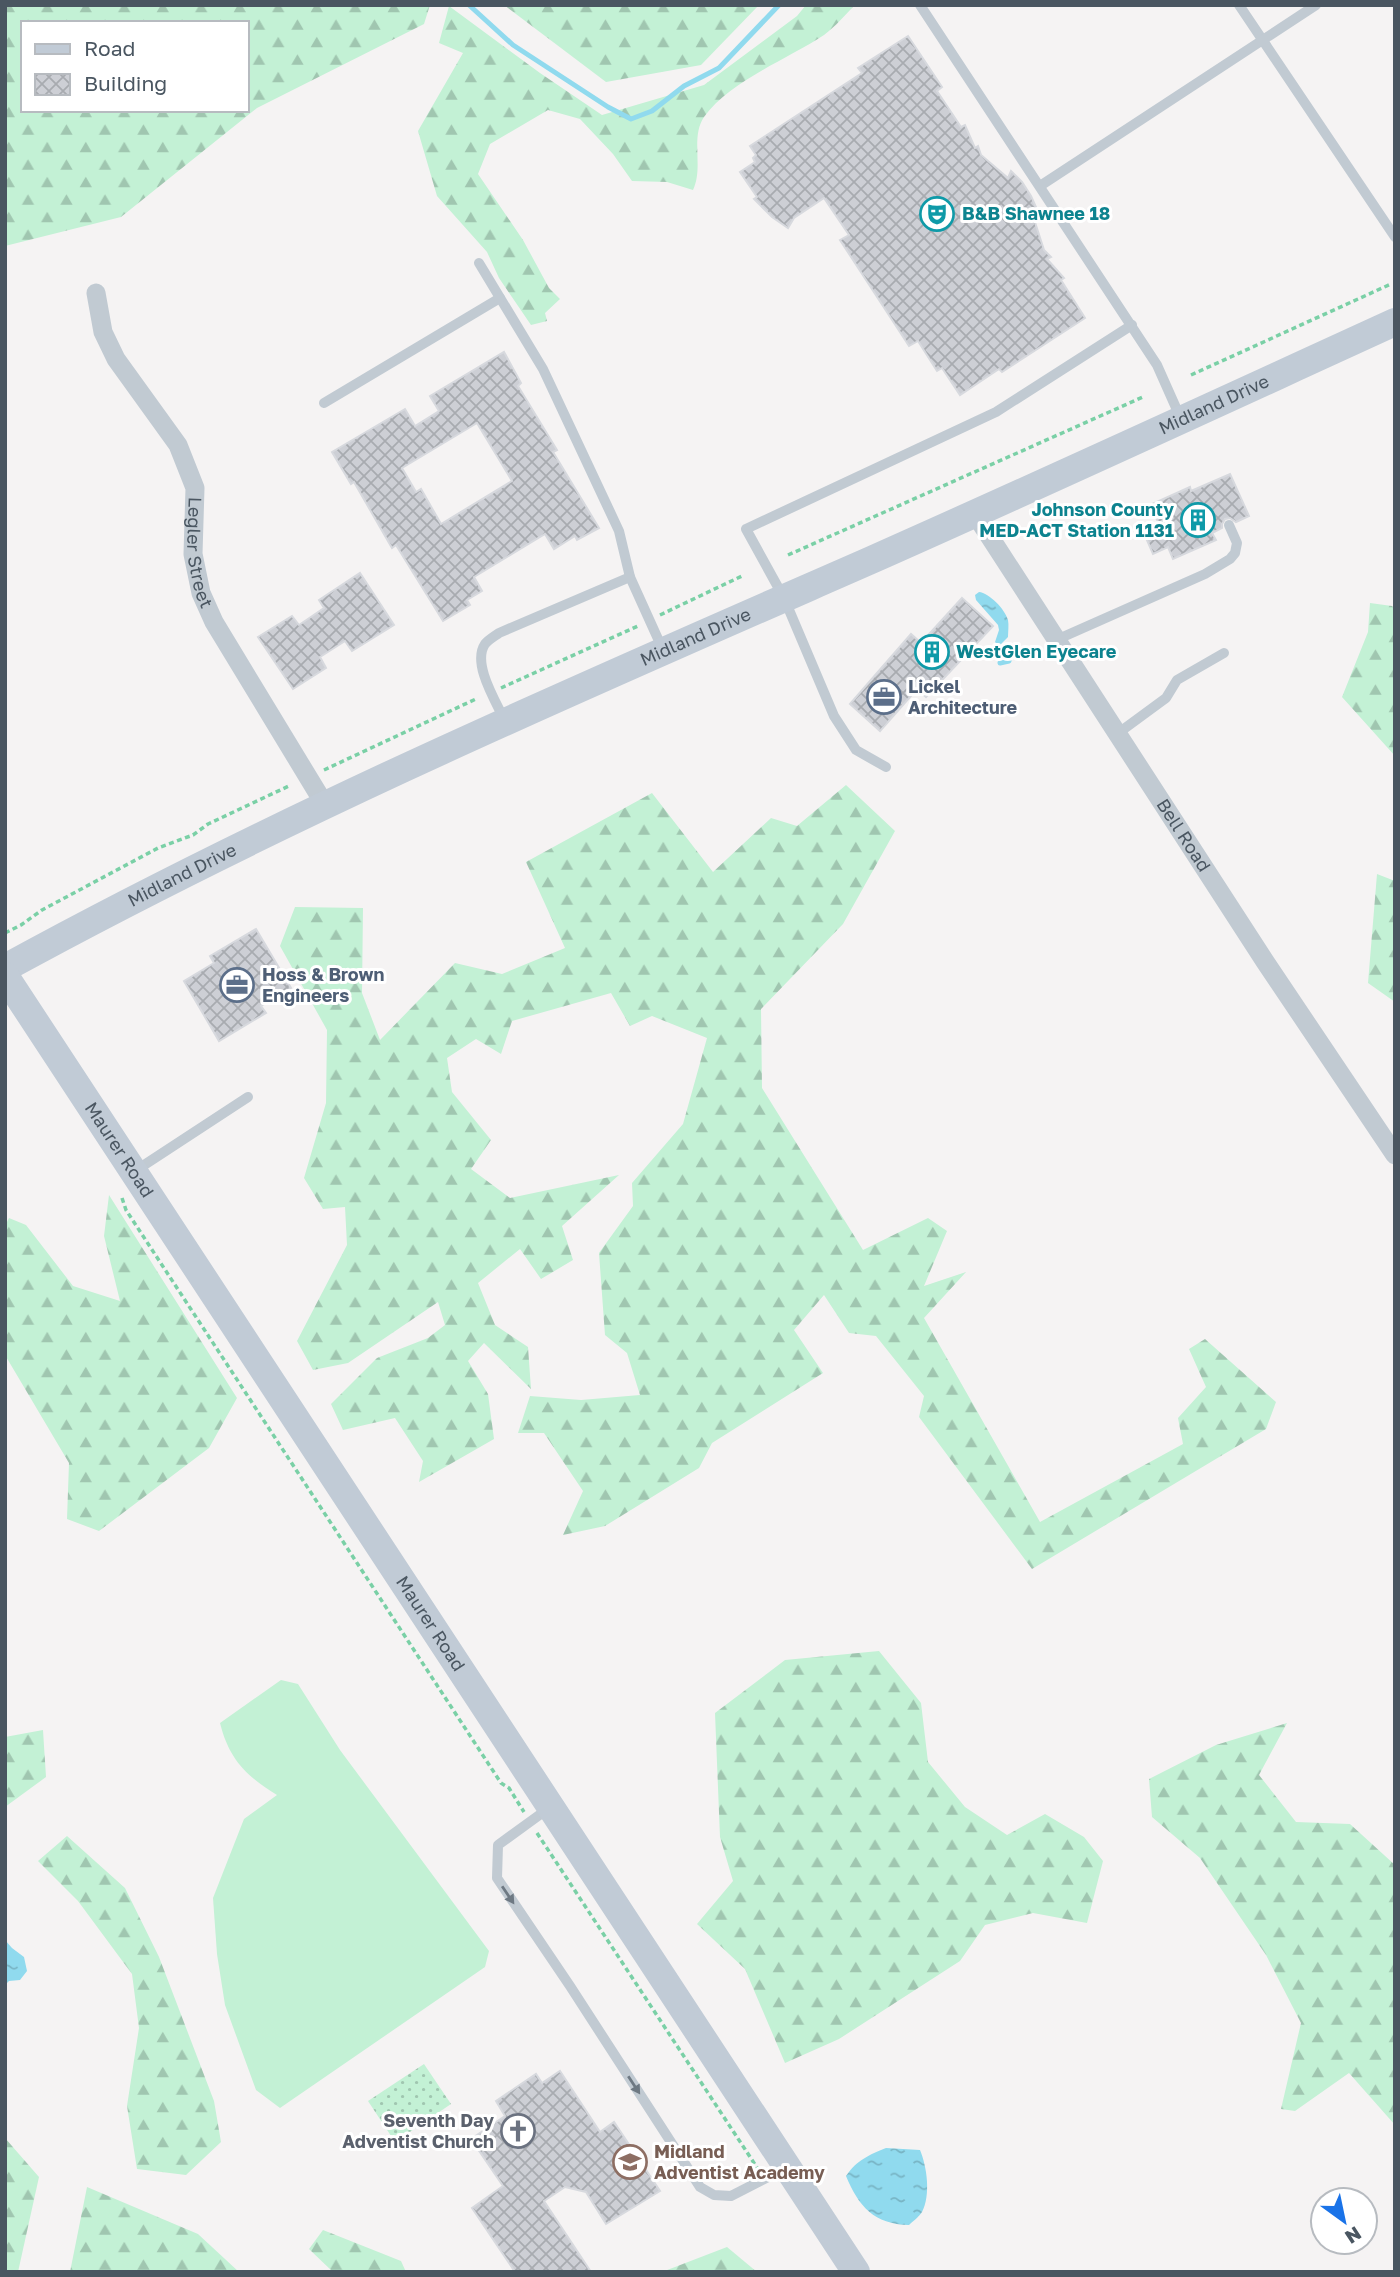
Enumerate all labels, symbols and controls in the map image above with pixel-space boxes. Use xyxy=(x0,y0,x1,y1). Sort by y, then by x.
legend xyxy=(21,21,248,112)
text: Road xyxy=(84,35,135,61)
text: Building xyxy=(84,70,167,96)
theatre icon: B&B Shawnee 18 xyxy=(918,195,956,233)
place label: B&B Shawnee 18 xyxy=(962,202,1110,224)
street label: Midland Drive xyxy=(1155,369,1272,439)
street label: Legler Street xyxy=(183,497,218,611)
place label: Johnson County MED-ACT Station 1131 xyxy=(979,498,1174,541)
building icon: Johnson County MED-ACT Station 1131 xyxy=(1179,501,1217,539)
street label: Midland Drive xyxy=(636,602,754,670)
building icon: WestGlen Eyecare xyxy=(913,633,951,671)
place label: WestGlen Eyecare xyxy=(956,640,1117,662)
place label: Lickel Architecture xyxy=(908,675,1018,718)
office icon: Lickel Architecture xyxy=(865,678,903,716)
street label: Bell Road xyxy=(1152,794,1216,876)
street label: Midland Drive xyxy=(124,838,240,911)
place label: Hoss & Brown Engineers xyxy=(262,963,385,1006)
office icon: Hoss & Brown Engineers xyxy=(218,966,256,1004)
street label: Maurer Road xyxy=(81,1098,159,1201)
street label: Maurer Road xyxy=(392,1571,470,1675)
one-way arrow xyxy=(502,1885,515,1905)
one-way arrow xyxy=(627,2075,640,2095)
place label: Seventh Day Adventist Church xyxy=(342,2109,494,2152)
church icon: Seventh Day Adventist Church xyxy=(499,2112,537,2150)
place label: Midland Adventist Academy xyxy=(654,2140,825,2183)
school or university icon: Midland Adventist Academy xyxy=(611,2143,649,2181)
north arrow xyxy=(1309,2186,1379,2256)
text: N xyxy=(1341,2222,1366,2249)

